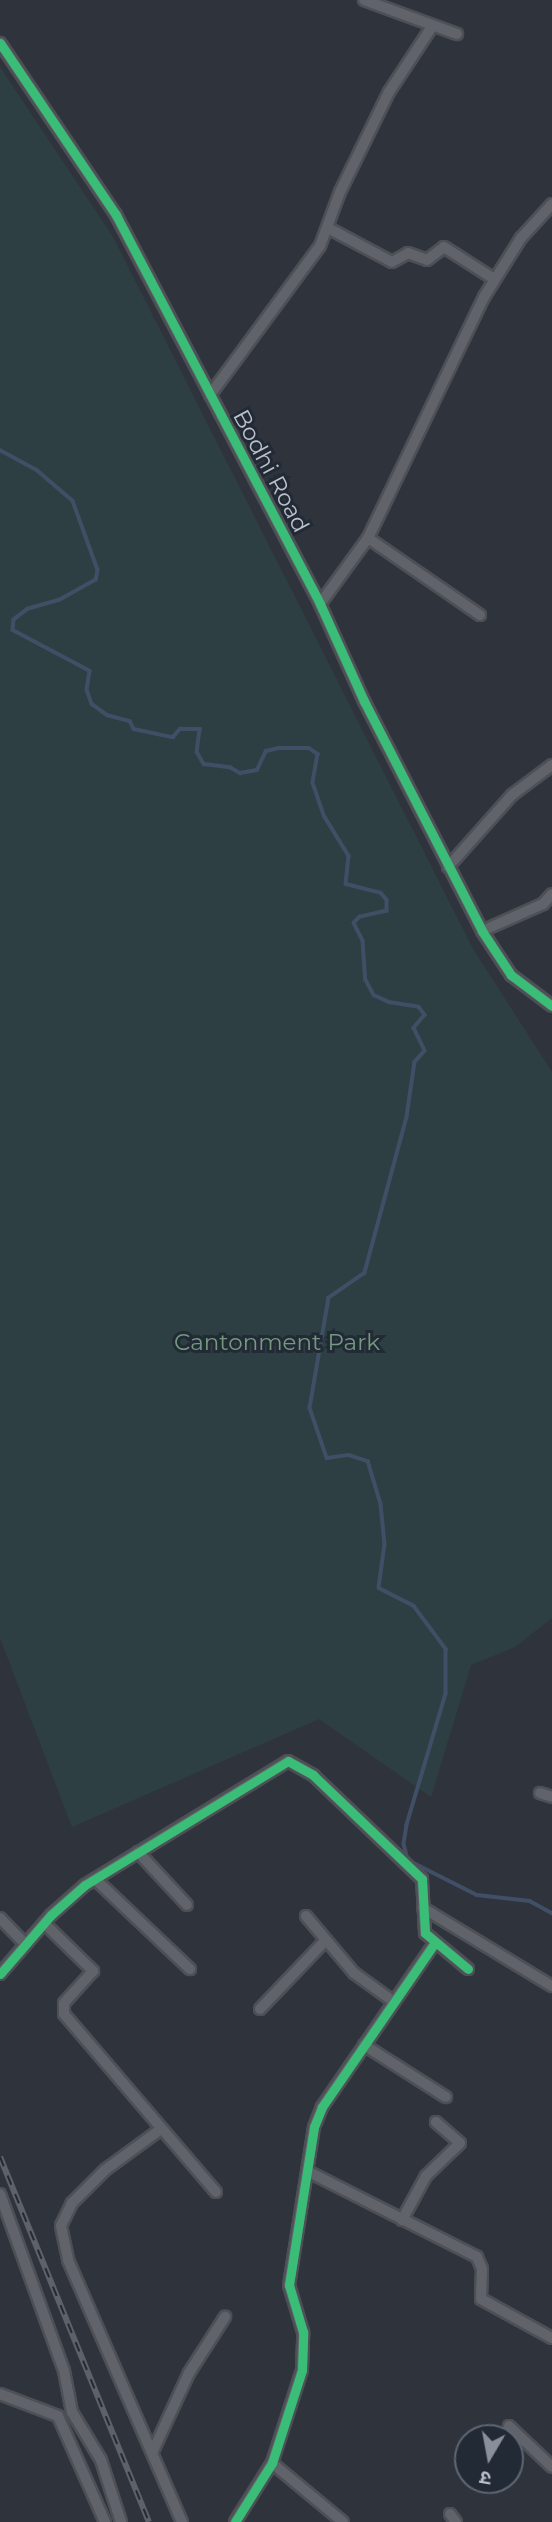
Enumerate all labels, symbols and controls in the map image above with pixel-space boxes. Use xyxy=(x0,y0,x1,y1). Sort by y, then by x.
street label: Bodhi Road xyxy=(227,405,315,537)
park label: Cantonment Park xyxy=(174,1328,380,1356)
north arrow xyxy=(454,2424,524,2494)
text: उ xyxy=(478,2466,493,2490)

